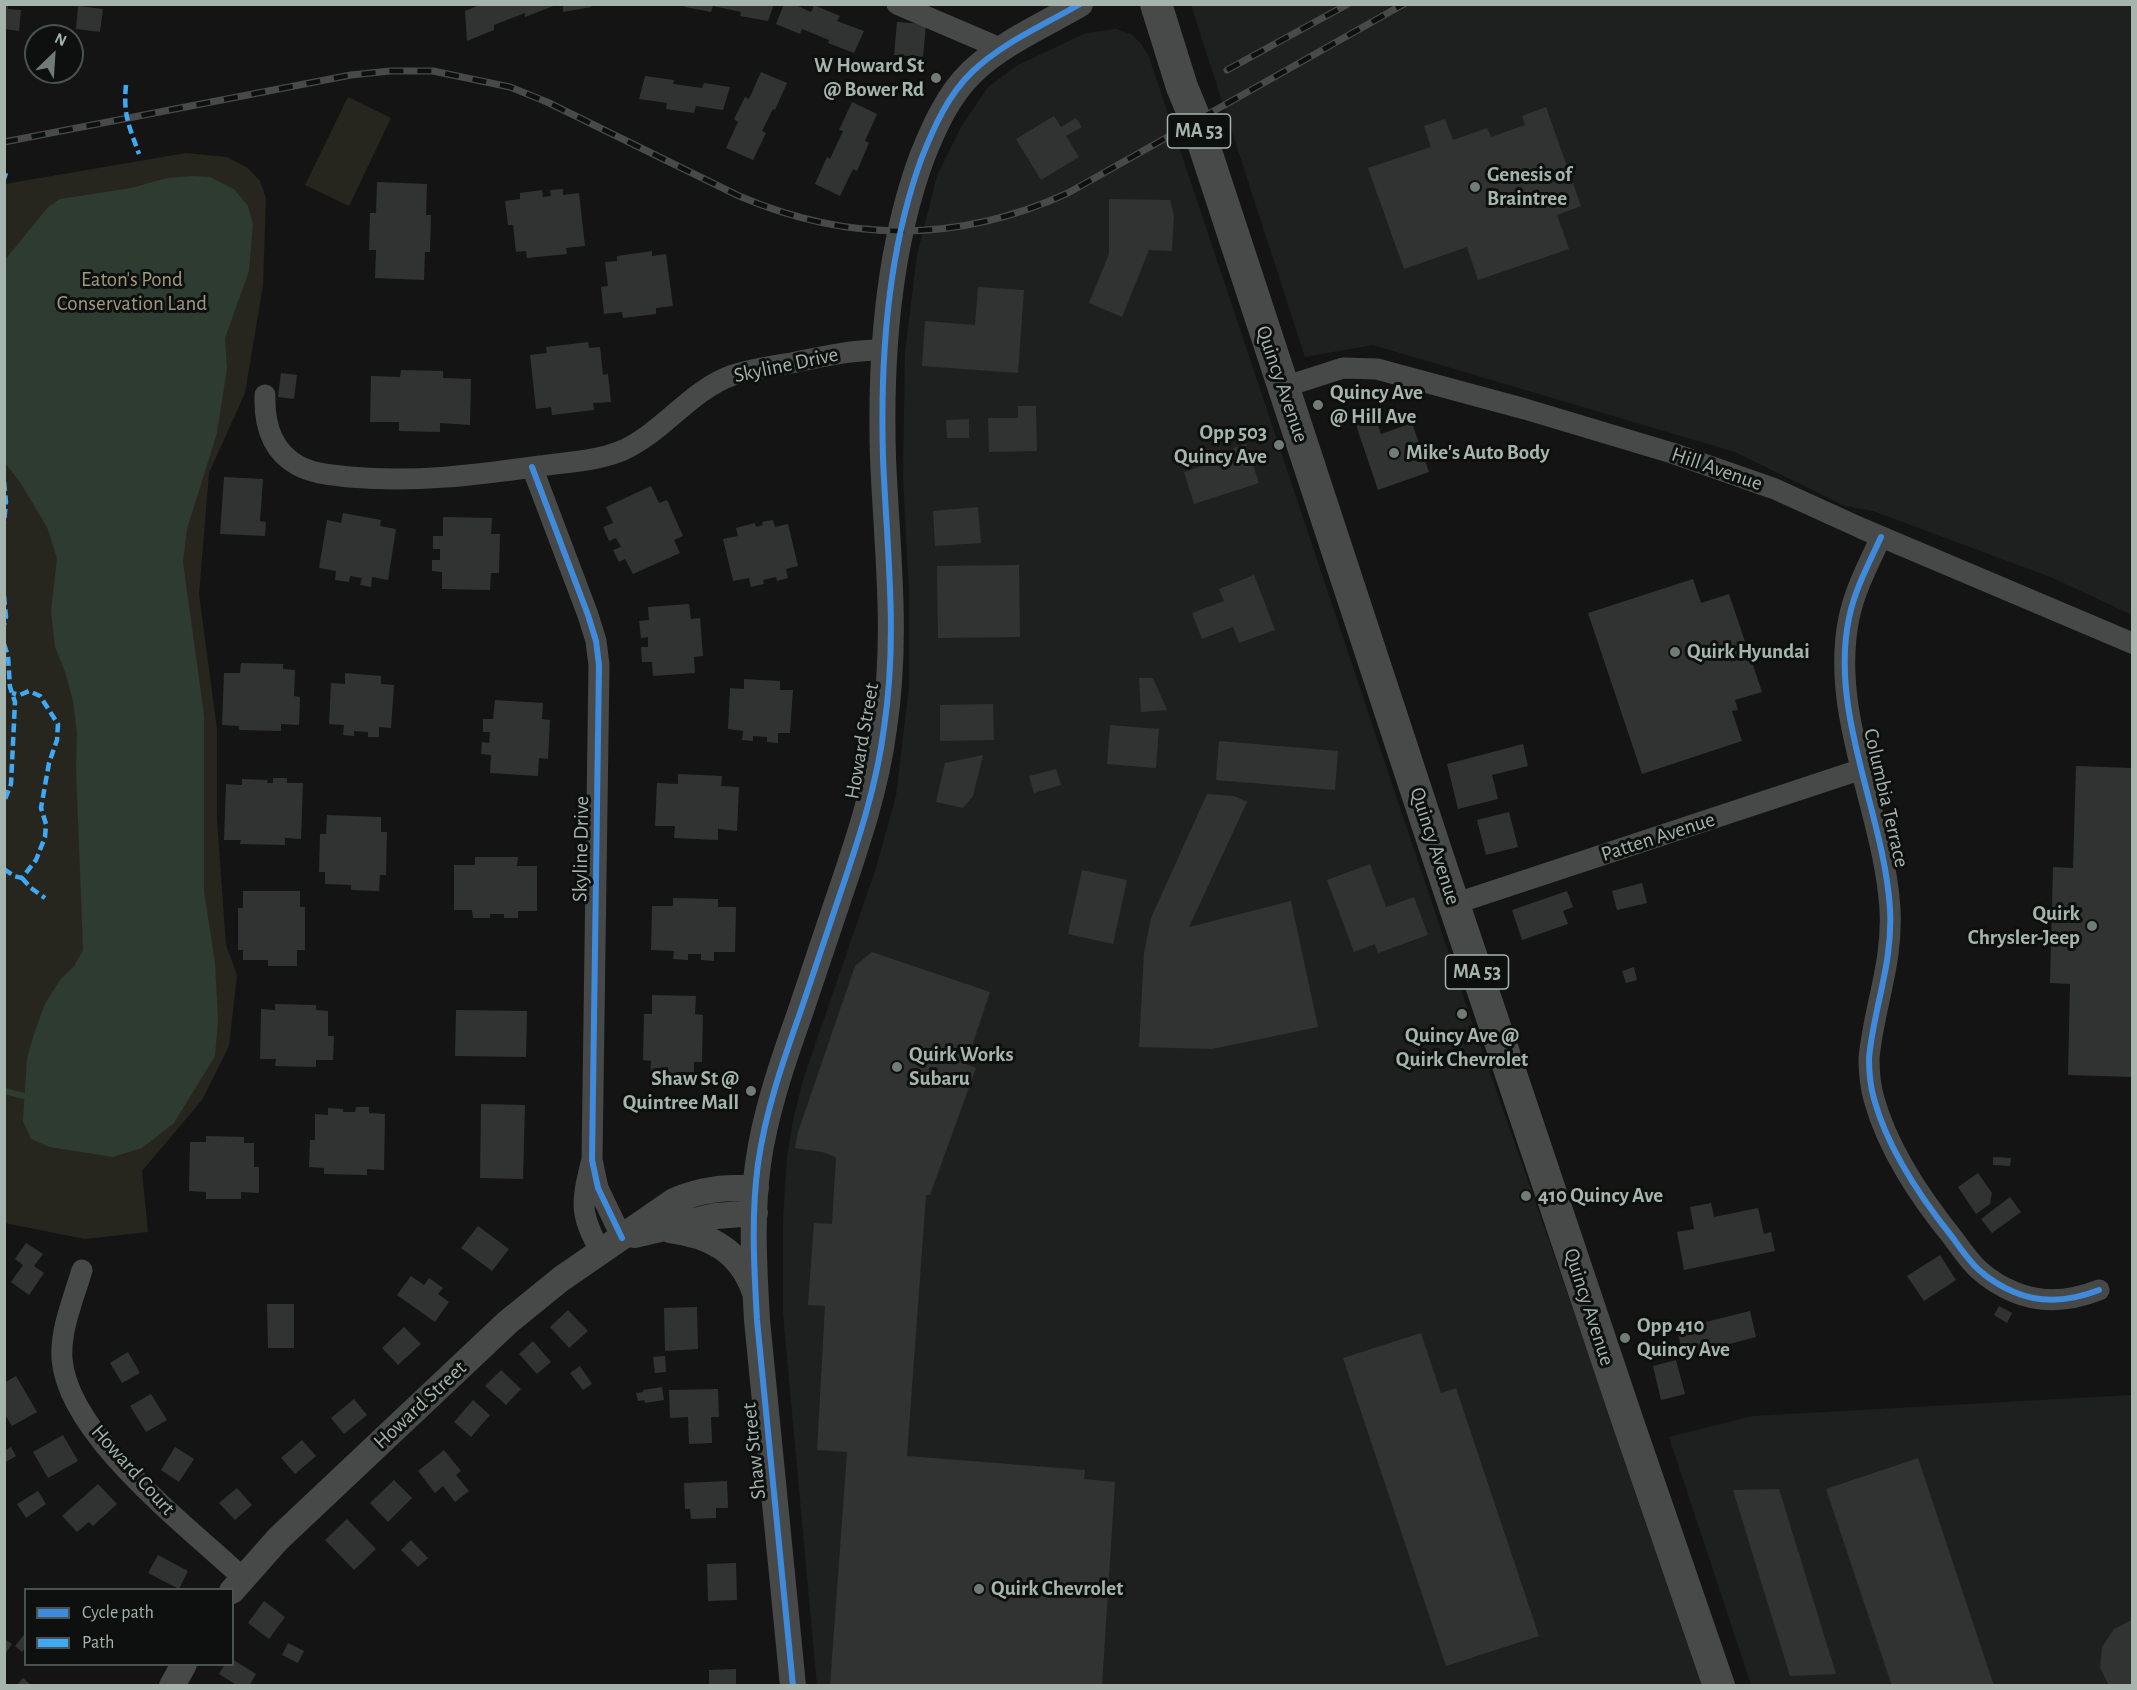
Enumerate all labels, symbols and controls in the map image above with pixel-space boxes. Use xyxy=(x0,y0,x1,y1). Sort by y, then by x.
north arrow xyxy=(24,24,84,84)
text: N xyxy=(52,30,69,49)
place label: W Howard St @ Bower Rd xyxy=(814,53,924,103)
marker: W Howard St @ Bower Rd xyxy=(929,71,943,85)
road number: MA 53 xyxy=(1168,114,1230,148)
place label: Genesis of Braintree xyxy=(1487,162,1572,212)
marker: Genesis of Braintree xyxy=(1468,180,1482,194)
park label: Eaton's Pond Conservation Land xyxy=(57,267,207,317)
street label: Quincy Avenue xyxy=(1250,322,1314,446)
street label: Skyline Drive xyxy=(731,342,841,388)
place label: Quincy Ave @ Hill Ave xyxy=(1330,380,1423,430)
marker: Quincy Ave @ Hill Ave xyxy=(1311,398,1325,412)
place label: Opp 503 Quincy Ave xyxy=(1174,420,1267,470)
marker: Opp 503 Quincy Ave xyxy=(1272,438,1286,452)
place label: Mike's Auto Body xyxy=(1406,440,1550,466)
street label: Hill Avenue xyxy=(1668,442,1766,496)
marker: Mike's Auto Body xyxy=(1387,446,1401,460)
place label: Quirk Hyundai xyxy=(1687,639,1810,665)
marker: Quirk Hyundai xyxy=(1668,645,1682,659)
street label: Howard Street xyxy=(839,681,885,801)
street label: Columbia Terrace xyxy=(1858,726,1914,870)
street label: Quincy Avenue xyxy=(1404,784,1466,908)
street label: Skyline Drive xyxy=(567,796,595,902)
street label: Patten Avenue xyxy=(1598,807,1718,867)
place label: Quirk Chrysler-Jeep xyxy=(1968,901,2080,951)
marker: Quirk Chrysler-Jeep xyxy=(2085,919,2099,933)
road number: MA 53 xyxy=(1446,955,1508,989)
marker: Quincy Ave @ Quirk Chevrolet xyxy=(1455,1007,1469,1021)
place label: Quincy Ave @ Quirk Chevrolet xyxy=(1396,1023,1528,1073)
place label: Quirk Works Subaru xyxy=(909,1042,1014,1092)
marker: Quirk Works Subaru xyxy=(890,1060,904,1074)
place label: Shaw St @ Quintree Mall xyxy=(623,1066,739,1116)
marker: Shaw St @ Quintree Mall xyxy=(744,1084,758,1098)
place label: 410 Quincy Ave xyxy=(1538,1183,1663,1209)
marker: 410 Quincy Ave xyxy=(1519,1189,1533,1203)
street label: Quincy Avenue xyxy=(1558,1245,1620,1369)
place label: Opp 410 Quincy Ave xyxy=(1637,1313,1730,1363)
marker: Opp 410 Quincy Ave xyxy=(1618,1331,1632,1345)
street label: Howard Street xyxy=(368,1356,472,1454)
street label: Shaw Street xyxy=(736,1401,772,1501)
street label: Howard Court xyxy=(86,1420,180,1520)
place label: Quirk Chevrolet xyxy=(991,1576,1123,1602)
marker: Quirk Chevrolet xyxy=(972,1582,986,1596)
legend xyxy=(24,1588,234,1666)
text: Cycle path xyxy=(82,1604,154,1622)
text: Path xyxy=(82,1634,114,1652)

